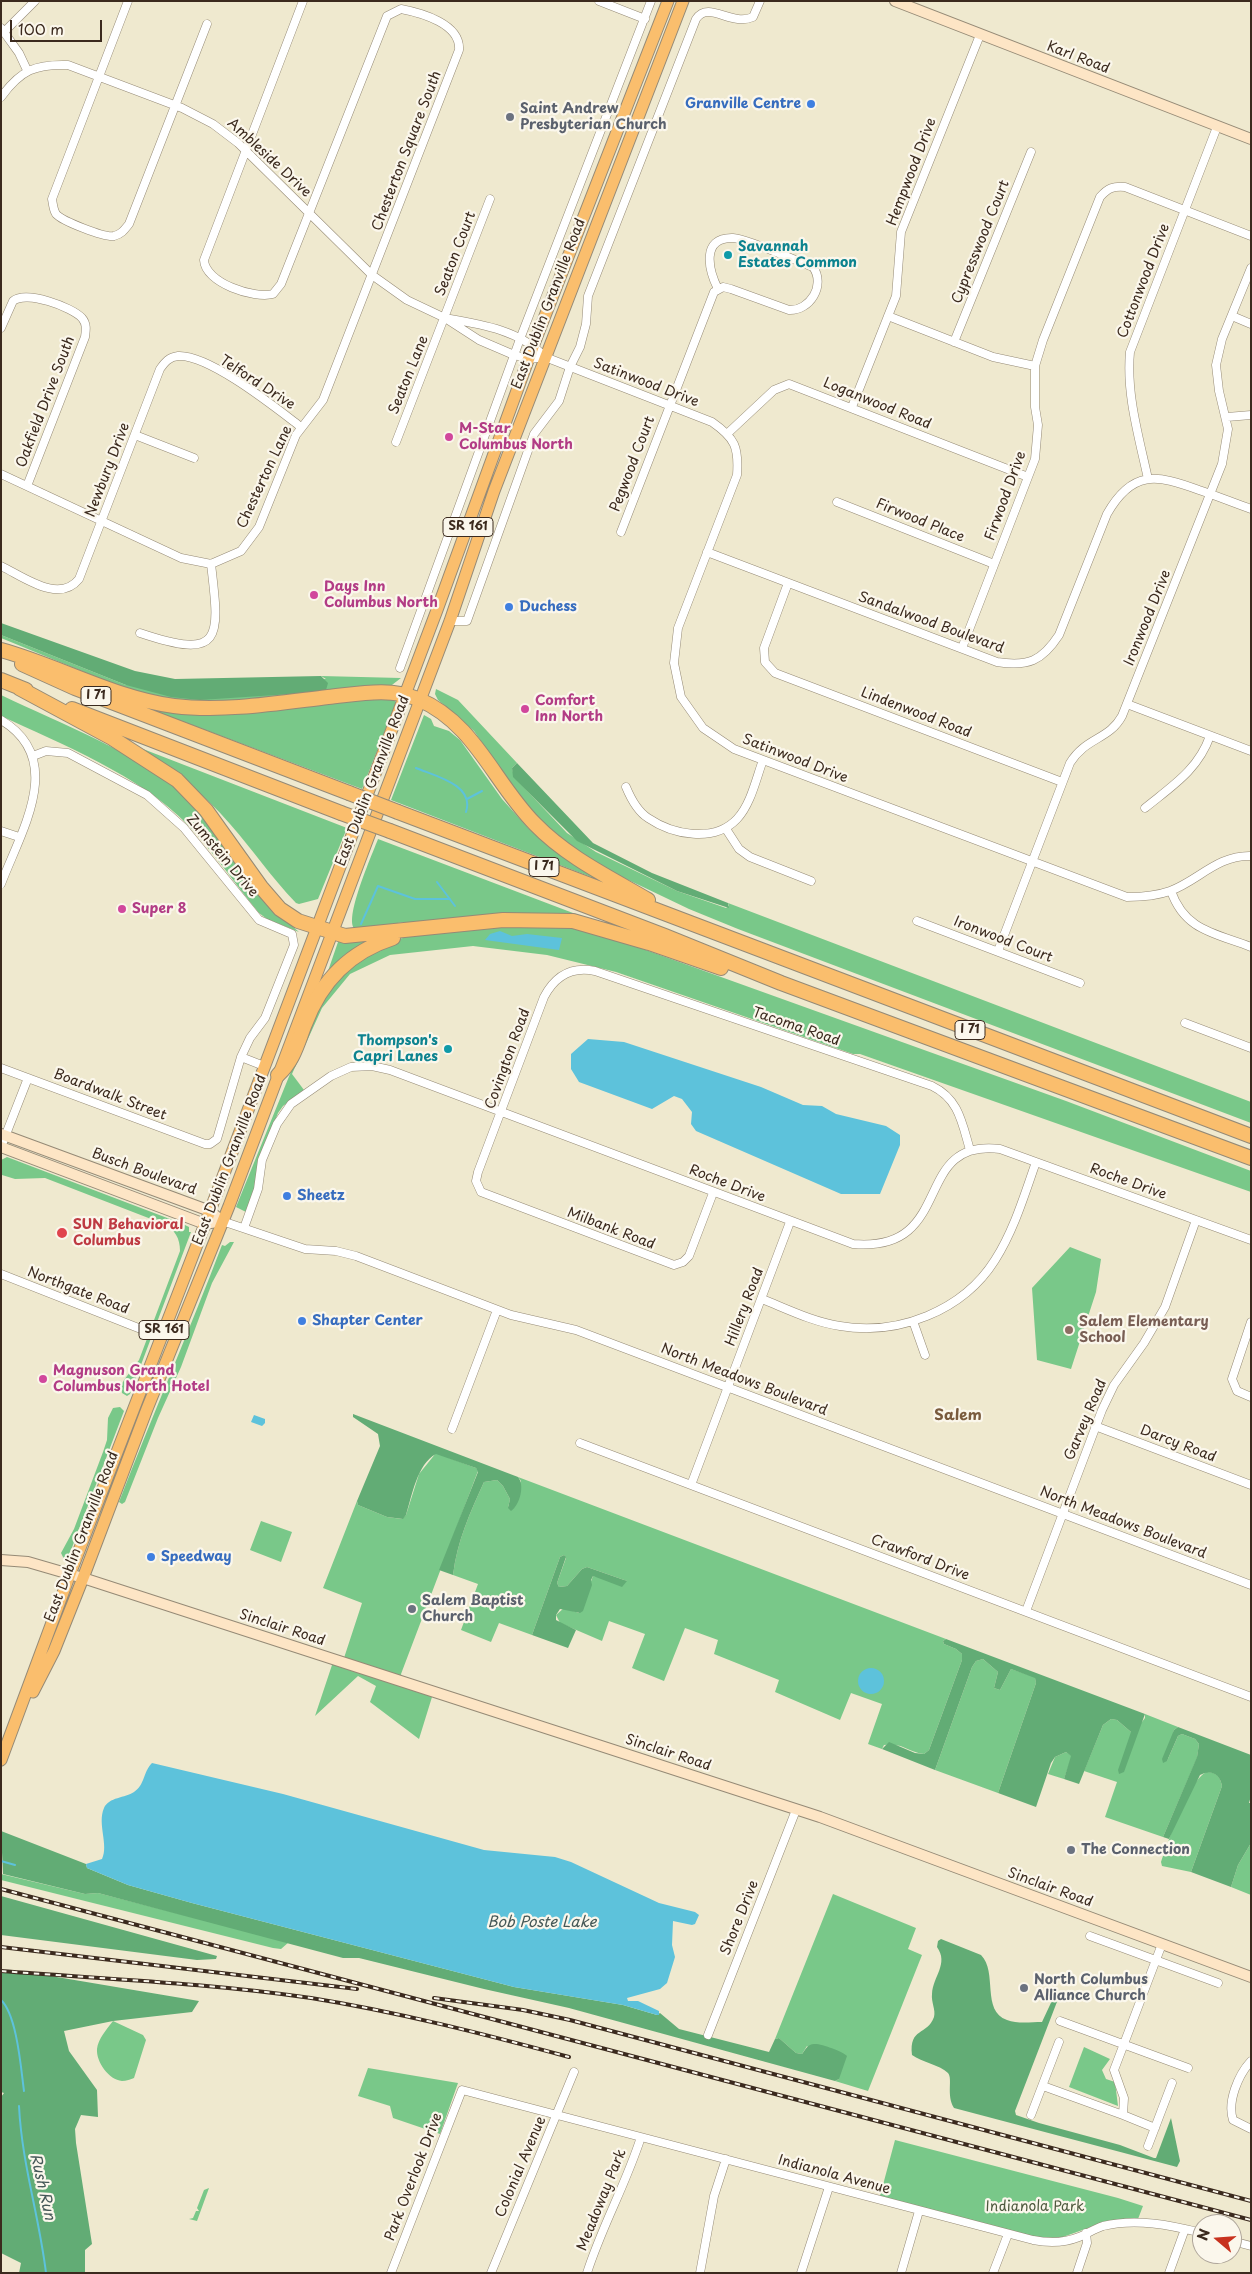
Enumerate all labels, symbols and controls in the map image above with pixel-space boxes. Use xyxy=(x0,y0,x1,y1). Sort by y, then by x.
scale bar xyxy=(12,10,105,42)
text: 100 m xyxy=(18,17,64,40)
street label: Karl Road xyxy=(1044,38,1112,78)
street label: Chesterton Square South xyxy=(369,69,445,233)
place label: Granville Centre xyxy=(685,96,801,112)
marker: Granville Centre xyxy=(805,98,817,110)
place label: Saint Andrew Presbyterian Church xyxy=(520,101,667,134)
marker: Saint Andrew Presbyterian Church xyxy=(504,111,516,123)
street label: Ambleside Drive xyxy=(224,115,314,201)
street label: Hempwood Drive xyxy=(884,116,940,228)
street label: Cypresswood Court xyxy=(949,178,1013,306)
street label: Seaton Court xyxy=(432,209,480,299)
street label: East Dublin Granville Road xyxy=(509,216,589,392)
street label: Cottonwood Drive xyxy=(1114,221,1174,341)
place label: Savannah Estates Common xyxy=(738,239,857,272)
marker: Savannah Estates Common xyxy=(722,249,734,261)
street label: Seaton Lane xyxy=(386,333,432,417)
street label: Oakfield Drive South xyxy=(13,334,79,470)
street label: Telford Drive xyxy=(216,352,298,414)
street label: Satinwood Drive xyxy=(591,355,701,411)
street label: Loganwood Road xyxy=(821,375,933,433)
street label: Pegwood Court xyxy=(607,414,659,514)
street label: Newbury Drive xyxy=(82,420,134,520)
place label: M-Star Columbus North xyxy=(459,421,573,454)
street label: Chesterton Lane xyxy=(234,423,296,531)
marker: M-Star Columbus North xyxy=(443,431,455,443)
street label: Firwood Drive xyxy=(982,449,1030,543)
street label: Firwood Place xyxy=(873,496,967,546)
road number: SR 161 xyxy=(443,518,493,536)
street label: Ironwood Drive xyxy=(1121,568,1175,668)
place label: Days Inn Columbus North xyxy=(324,579,438,612)
marker: Days Inn Columbus North xyxy=(308,589,320,601)
street label: Sandalwood Boulevard xyxy=(856,589,1006,657)
place label: Duchess xyxy=(519,599,577,615)
marker: Duchess xyxy=(503,601,515,613)
street label: Lindenwood Road xyxy=(858,684,974,742)
road number: I 71 xyxy=(81,686,111,706)
street label: East Dublin Granville Road xyxy=(333,693,413,869)
place label: Comfort Inn North xyxy=(535,693,603,726)
marker: Comfort Inn North xyxy=(519,703,531,715)
street label: Satinwood Drive xyxy=(740,731,850,787)
street label: Zumstein Drive xyxy=(183,811,261,901)
road number: I 71 xyxy=(529,858,559,876)
place label: Super 8 xyxy=(132,901,186,917)
marker: Super 8 xyxy=(116,903,128,915)
street label: Ironwood Court xyxy=(951,913,1055,967)
street label: Tacoma Road xyxy=(750,1004,842,1050)
street label: Covington Road xyxy=(482,1006,534,1112)
road number: I 71 xyxy=(955,1020,985,1040)
place label: Thompson's Capri Lanes xyxy=(353,1033,438,1066)
marker: Thompson's Capri Lanes xyxy=(442,1043,454,1055)
street label: Boardwalk Street xyxy=(51,1066,169,1124)
street label: East Dublin Granville Road xyxy=(190,1072,270,1248)
street label: Busch Boulevard xyxy=(89,1145,199,1199)
street label: Roche Drive xyxy=(1087,1160,1169,1204)
street label: Roche Drive xyxy=(687,1162,767,1206)
place label: Sheetz xyxy=(297,1188,345,1204)
marker: Sheetz xyxy=(281,1190,293,1202)
street label: Milbank Road xyxy=(565,1205,657,1253)
place label: SUN Behavioral Columbus xyxy=(73,1217,184,1250)
marker: SUN Behavioral Columbus xyxy=(55,1226,69,1240)
street label: Northgate Road xyxy=(25,1264,131,1318)
street label: Hillery Road xyxy=(722,1265,768,1349)
place label: Shapter Center xyxy=(312,1313,423,1329)
place label: Salem Elementary School xyxy=(1079,1314,1209,1346)
marker: Shapter Center xyxy=(296,1315,308,1327)
road number: SR 161 xyxy=(139,1320,189,1340)
marker: Salem Elementary School xyxy=(1063,1324,1075,1336)
street label: North Meadows Boulevard xyxy=(658,1340,830,1420)
place label: Magnuson Grand Columbus North Hotel xyxy=(53,1363,209,1395)
marker: Magnuson Grand Columbus North Hotel xyxy=(37,1373,49,1385)
street label: Garvey Road xyxy=(1061,1377,1111,1463)
district label: Salem xyxy=(934,1407,982,1425)
street label: Darcy Road xyxy=(1138,1422,1218,1466)
street label: East Dublin Granville Road xyxy=(42,1449,122,1625)
street label: North Meadows Boulevard xyxy=(1037,1483,1209,1563)
street label: Crawford Drive xyxy=(868,1531,972,1585)
place label: Speedway xyxy=(161,1549,231,1565)
marker: Speedway xyxy=(145,1551,157,1563)
place label: Salem Baptist Church xyxy=(422,1593,524,1625)
marker: Salem Baptist Church xyxy=(406,1603,418,1615)
street label: Sinclair Road xyxy=(237,1606,327,1650)
street label: Sinclair Road xyxy=(623,1731,713,1775)
place label: The Connection xyxy=(1081,1842,1190,1858)
marker: The Connection xyxy=(1065,1844,1077,1856)
street label: Sinclair Road xyxy=(1005,1865,1095,1911)
street label: Shore Drive xyxy=(717,1878,763,1958)
water label: Bob Poste Lake xyxy=(488,1914,596,1932)
place label: North Columbus Alliance Church xyxy=(1034,1972,1148,2004)
marker: North Columbus Alliance Church xyxy=(1018,1982,1030,1994)
street label: Park Overlook Drive xyxy=(382,2111,446,2243)
street label: Colonial Avenue xyxy=(492,2114,550,2220)
street label: Meadoway Park xyxy=(574,2147,630,2253)
water label: Rush Run xyxy=(26,2152,58,2222)
street label: Indianola Avenue xyxy=(776,2152,892,2198)
park label: Indianola Park xyxy=(985,2199,1085,2215)
north arrow xyxy=(1192,2214,1242,2264)
text: N xyxy=(1192,2226,1215,2243)

